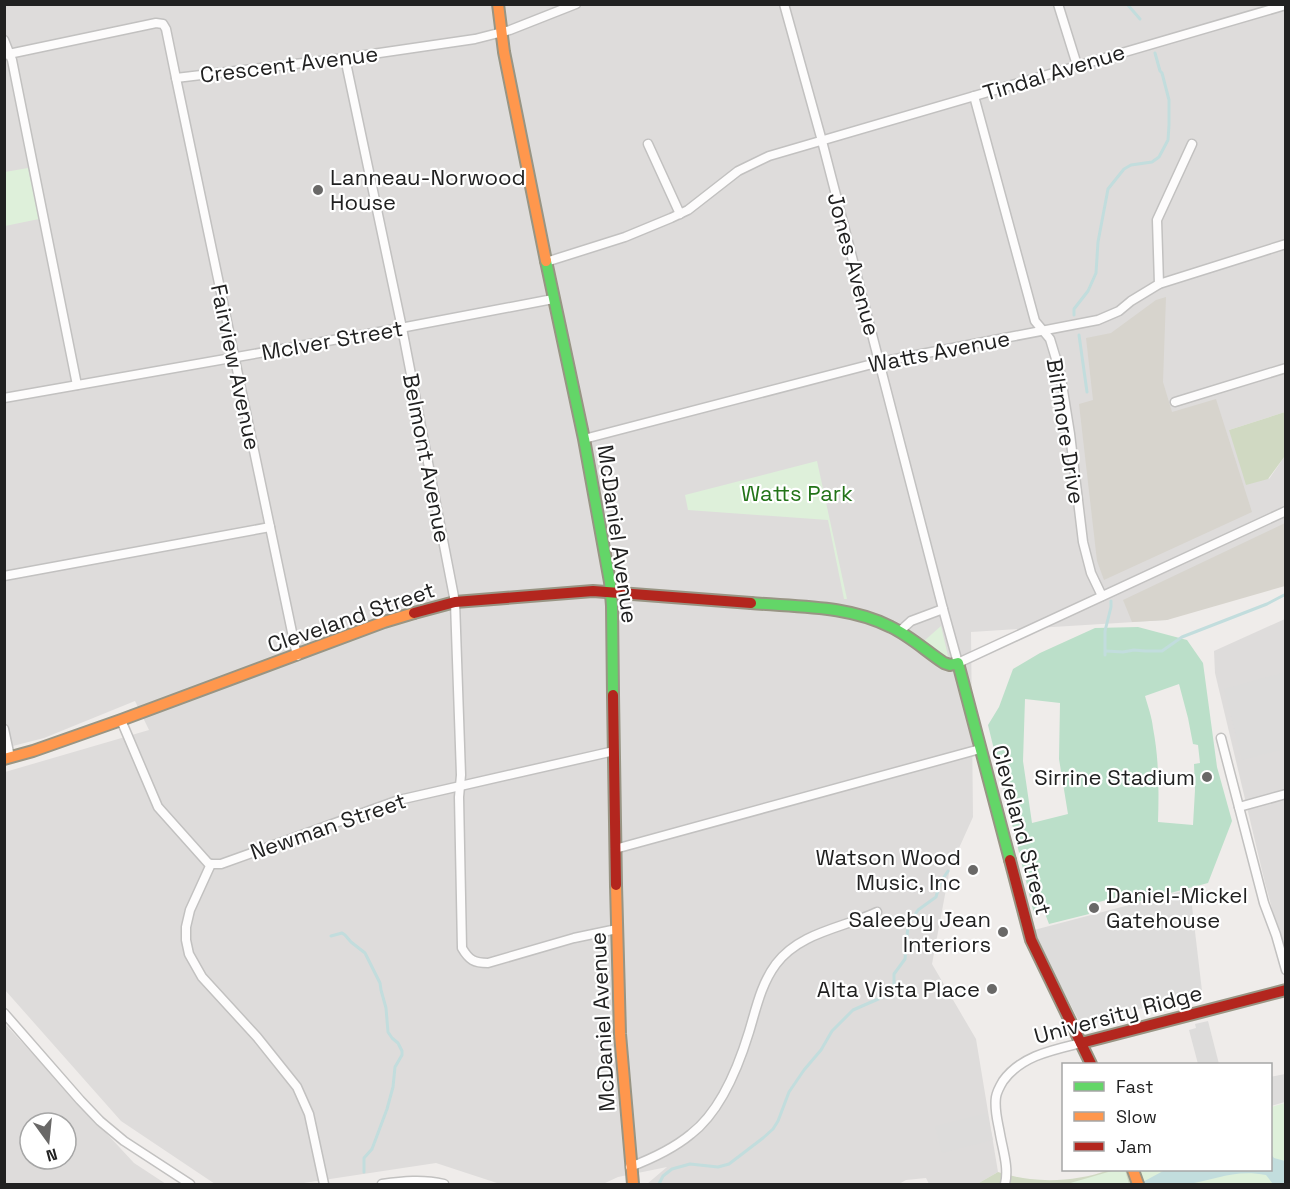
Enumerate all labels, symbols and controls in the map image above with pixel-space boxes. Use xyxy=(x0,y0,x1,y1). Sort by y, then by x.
street label: Tindal Avenue xyxy=(980,37,1128,107)
street label: Crescent Avenue xyxy=(198,39,380,89)
place label: Lanneau-Norwood House xyxy=(330,163,526,216)
marker: Lanneau-Norwood House xyxy=(311,183,325,197)
street label: Jones Avenue xyxy=(821,189,887,339)
street label: Fairview Avenue xyxy=(205,282,267,452)
street label: McIver Street xyxy=(259,314,405,366)
street label: Watts Avenue xyxy=(866,324,1012,378)
street label: Biltmore Drive xyxy=(1041,356,1091,506)
street label: Belmont Avenue xyxy=(397,371,457,545)
street label: McDaniel Avenue xyxy=(592,443,644,625)
park label: Watts Park xyxy=(741,479,853,507)
street label: Cleveland Street xyxy=(264,575,438,659)
street label: Cleveland Street xyxy=(986,742,1058,918)
place label: Sirrine Stadium xyxy=(1034,763,1195,791)
marker: Sirrine Stadium xyxy=(1200,770,1214,784)
street label: Newman Street xyxy=(246,786,410,866)
place label: Watson Wood Music, Inc xyxy=(815,843,961,896)
marker: Watson Wood Music, Inc xyxy=(966,863,980,877)
place label: Daniel-Mickel Gatehouse xyxy=(1106,881,1248,934)
marker: Daniel-Mickel Gatehouse xyxy=(1087,901,1101,915)
place label: Saleeby Jean Interiors xyxy=(848,905,991,958)
marker: Saleeby Jean Interiors xyxy=(996,925,1010,939)
street label: McDaniel Avenue xyxy=(583,931,621,1113)
place label: Alta Vista Place xyxy=(817,975,980,1003)
street label: University Ridge xyxy=(1031,978,1205,1050)
marker: Alta Vista Place xyxy=(985,982,999,996)
legend xyxy=(1062,1063,1272,1171)
text: Fast xyxy=(1116,1075,1153,1098)
text: Slow xyxy=(1116,1105,1157,1128)
north arrow xyxy=(18,1111,78,1171)
text: Jam xyxy=(1116,1135,1152,1158)
text: N xyxy=(44,1143,60,1167)

